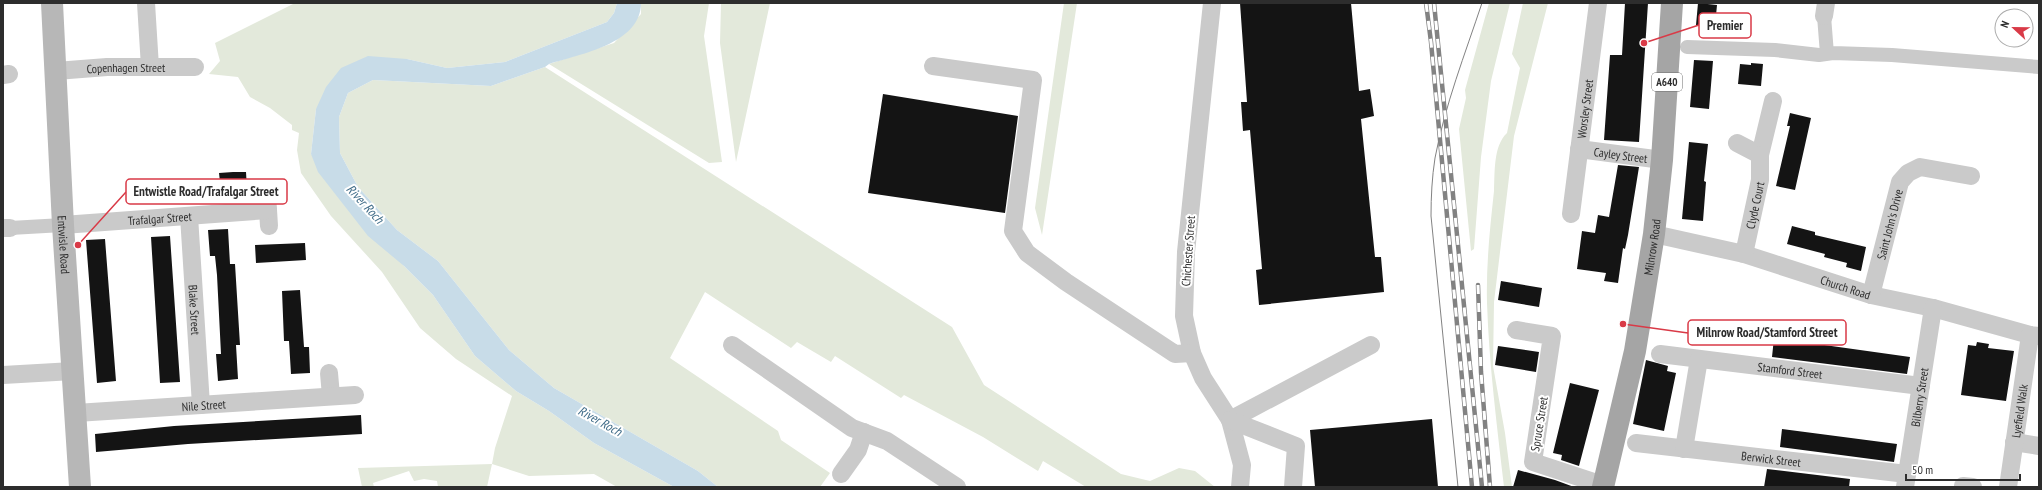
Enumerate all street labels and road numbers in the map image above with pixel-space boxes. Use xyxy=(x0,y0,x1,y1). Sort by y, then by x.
street label: Copenhagen Street xyxy=(86,60,166,76)
road number: A640 xyxy=(1652,73,1682,91)
street label: Worsley Street xyxy=(1573,78,1596,139)
street label: Cayley Street xyxy=(1593,144,1649,166)
street label: Clyde Court xyxy=(1742,179,1767,230)
street label: Saint John's Drive xyxy=(1873,187,1905,261)
street label: Trafalgar Street xyxy=(127,208,193,228)
street label: Chichester Street xyxy=(1178,214,1198,287)
street label: Entwisle Road xyxy=(55,215,74,274)
street label: Milnrow Road xyxy=(1640,218,1663,276)
street label: Church Road xyxy=(1819,272,1873,302)
street label: Blake Street xyxy=(186,284,204,336)
street label: Stamford Street xyxy=(1757,359,1824,381)
street label: Bilberry Street xyxy=(1907,366,1931,428)
street label: Lyefield Walk xyxy=(2008,383,2030,439)
street label: Spruce Street xyxy=(1527,395,1551,452)
street label: Nile Street xyxy=(181,396,227,414)
street label: Berwick Street xyxy=(1741,448,1802,469)

